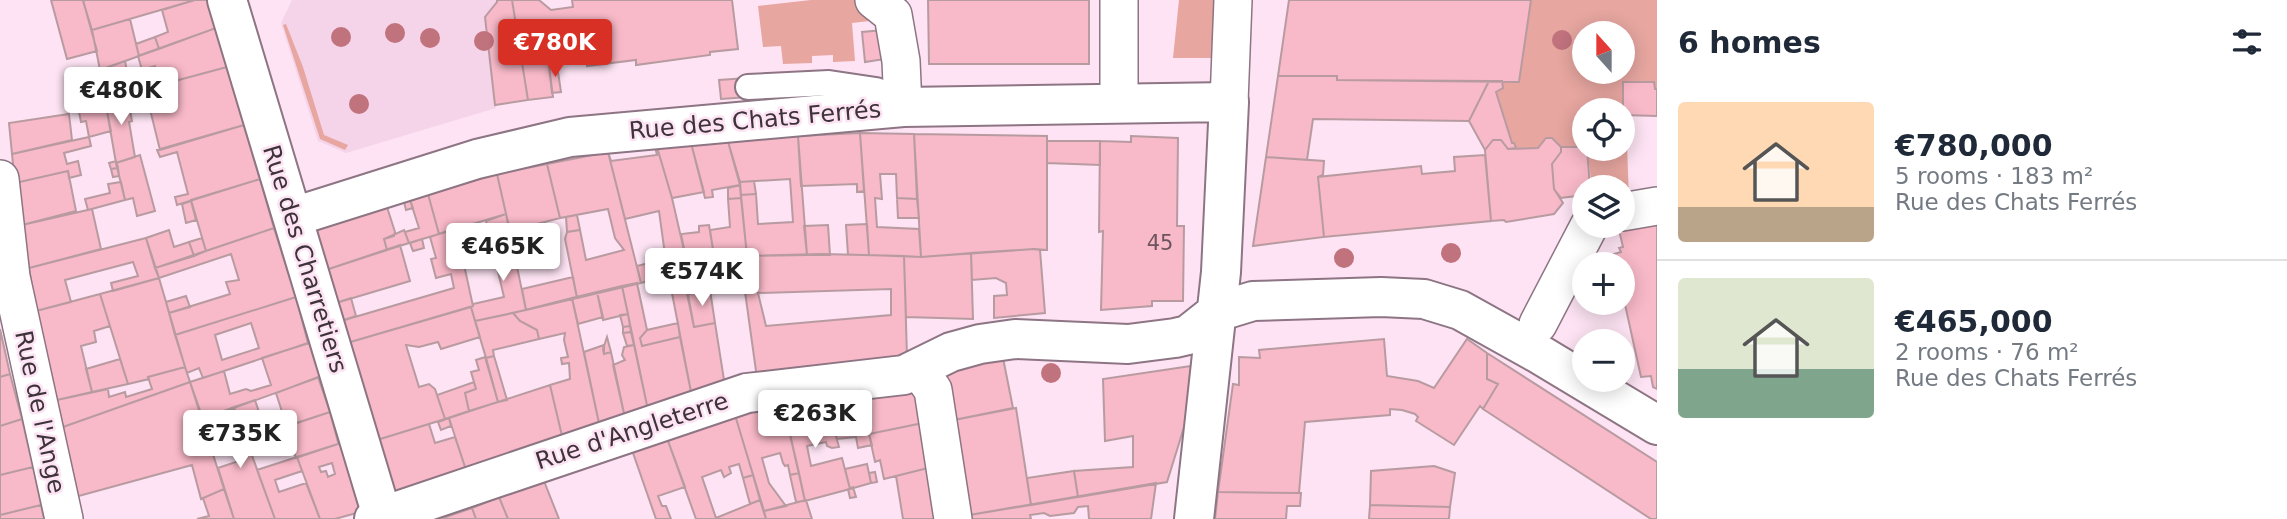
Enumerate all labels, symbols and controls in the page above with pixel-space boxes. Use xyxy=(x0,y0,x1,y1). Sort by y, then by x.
pin: €780K xyxy=(506,20,604,79)
north arrow xyxy=(1572,21,1634,84)
map controls xyxy=(1572,21,1635,392)
icon: filters xyxy=(2228,23,2266,61)
text: 6 homes xyxy=(1678,25,1821,60)
text: €780K xyxy=(514,29,596,55)
pin: €480K xyxy=(72,68,170,127)
text: €480K xyxy=(80,77,162,103)
street label: Rue des Chats Ferrés xyxy=(628,95,882,145)
button: locate xyxy=(1572,98,1635,161)
text: €780,000 xyxy=(1895,128,2053,163)
icon: home xyxy=(1734,130,1818,214)
street label: Rue des Charretiers xyxy=(257,142,353,376)
text: 5 rooms · 183 m² xyxy=(1895,163,2093,189)
button: layers xyxy=(1572,175,1635,238)
text: Rue des Chats Ferrés xyxy=(1895,189,2137,215)
pin: €465K xyxy=(454,224,552,283)
house number: 45 xyxy=(1147,231,1173,255)
text: €465K xyxy=(462,233,544,259)
pin: €574K xyxy=(653,248,751,308)
button: + xyxy=(1572,252,1635,315)
text: €574K xyxy=(661,258,743,284)
text: €465,000 xyxy=(1895,304,2053,339)
icon: home xyxy=(1734,306,1818,390)
street label: Rue de l'Ange xyxy=(9,328,71,496)
button: − xyxy=(1572,329,1635,392)
text: 2 rooms · 76 m² xyxy=(1895,339,2079,365)
text: Rue des Chats Ferrés xyxy=(1895,365,2137,391)
street label: Rue d'Angleterre xyxy=(532,387,732,475)
pin: €263K xyxy=(766,391,864,450)
text: €263K xyxy=(774,400,856,426)
pin: €735K xyxy=(191,410,289,470)
text: €735K xyxy=(199,420,281,446)

